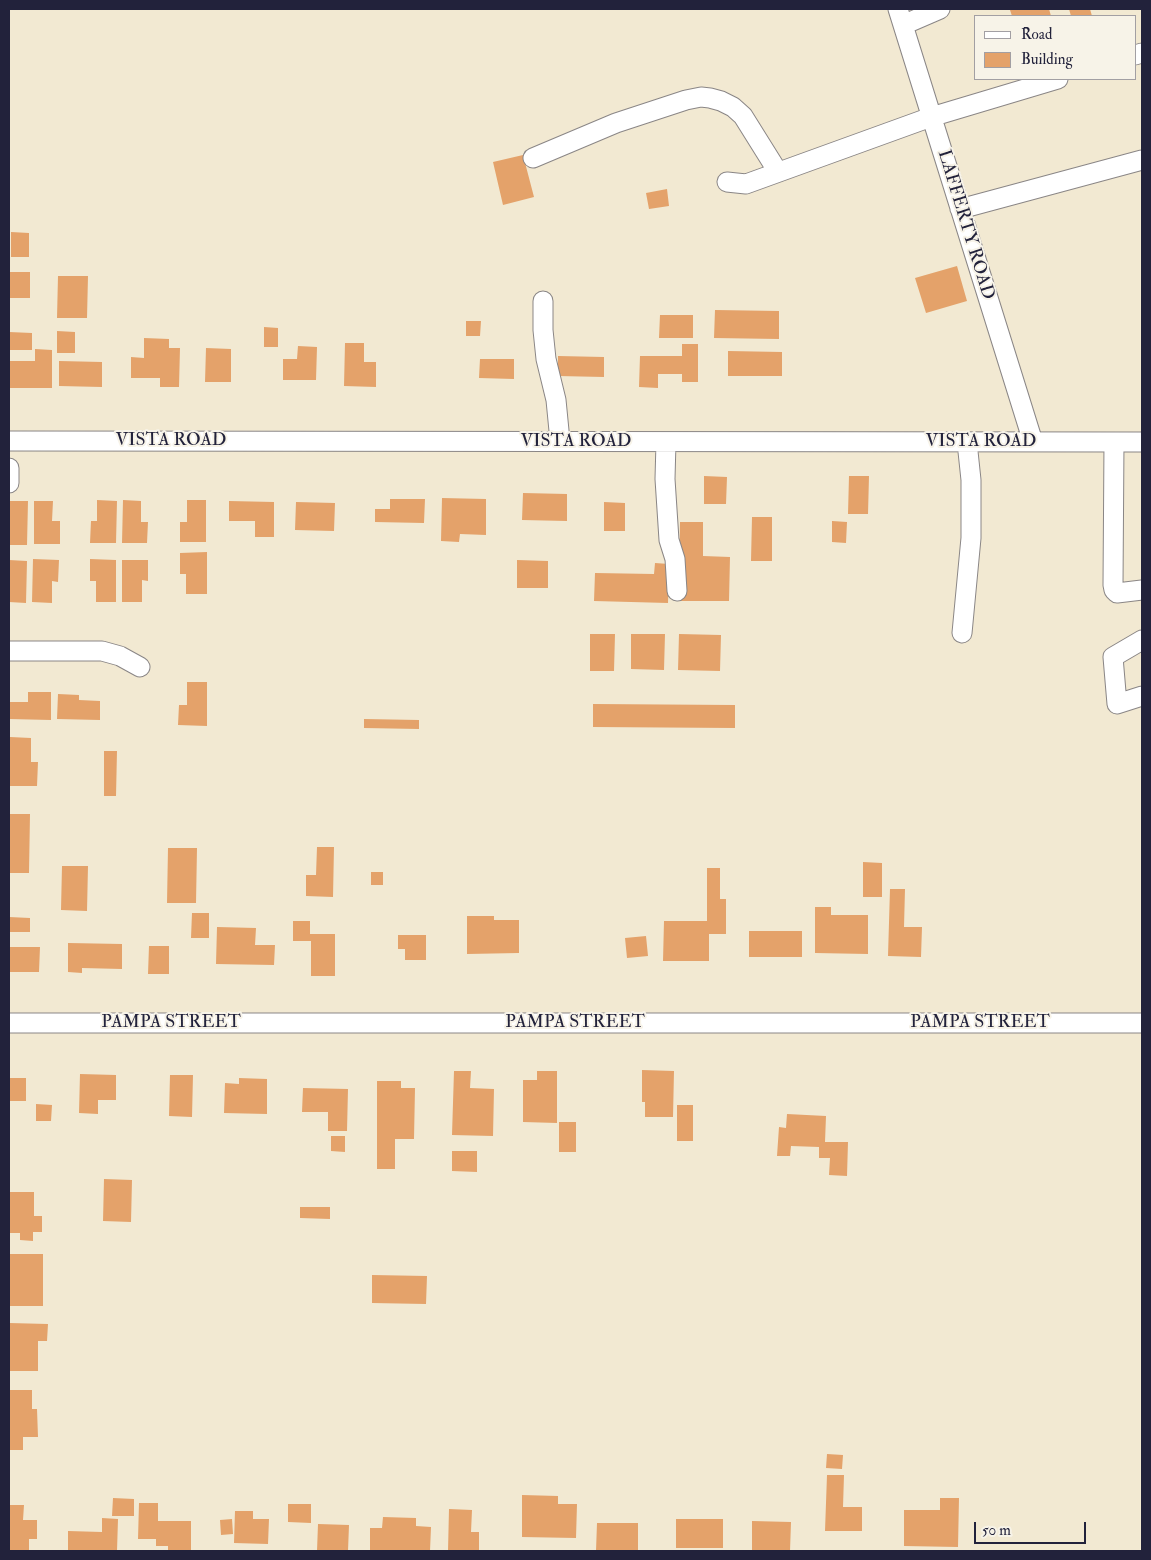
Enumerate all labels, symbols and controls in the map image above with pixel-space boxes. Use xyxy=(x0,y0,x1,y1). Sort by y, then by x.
legend xyxy=(974,15,1136,80)
text: Road xyxy=(1021,25,1052,44)
text: Building xyxy=(1021,50,1073,69)
street label: LAFFERTY ROAD xyxy=(932,147,998,303)
street label: VISTA ROAD xyxy=(115,430,227,452)
street label: VISTA ROAD xyxy=(520,431,632,453)
street label: VISTA ROAD xyxy=(925,431,1037,453)
street label: PAMPA STREET xyxy=(101,1012,241,1034)
street label: PAMPA STREET xyxy=(505,1012,645,1034)
street label: PAMPA STREET xyxy=(910,1012,1050,1034)
scale bar xyxy=(976,1512,1088,1544)
text: 50 m xyxy=(982,1521,1011,1540)

